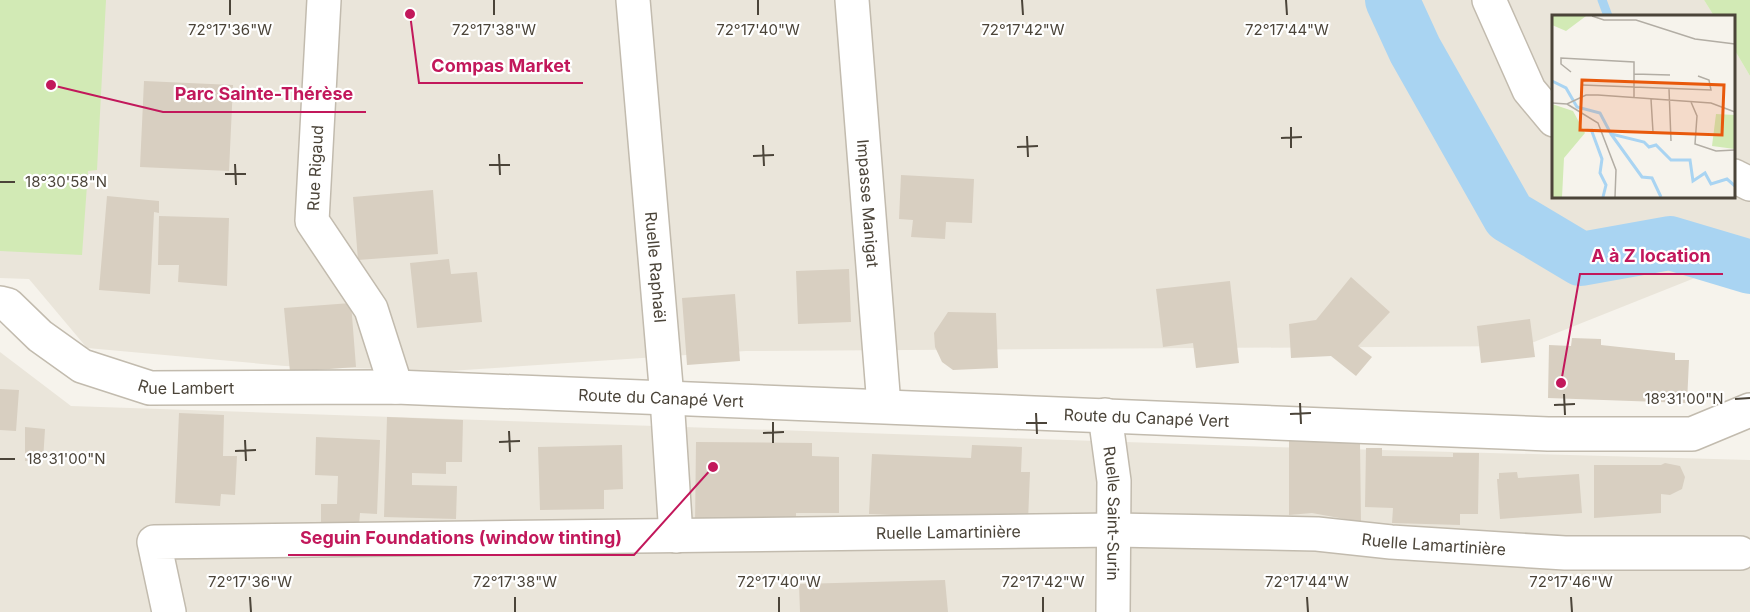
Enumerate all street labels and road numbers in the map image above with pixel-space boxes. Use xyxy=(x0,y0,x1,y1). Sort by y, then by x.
street label: Rue Rigaud xyxy=(303,125,327,211)
street label: Impasse Manigat xyxy=(853,138,883,268)
street label: Ruelle Raphaël xyxy=(641,211,671,323)
street label: Rue Lambert xyxy=(135,375,234,398)
street label: Route du Canapé Vert xyxy=(578,384,744,411)
street label: Route du Canapé Vert xyxy=(1063,404,1230,431)
street label: Ruelle Saint-Surin xyxy=(1099,445,1124,581)
street label: Ruelle Lamartinière xyxy=(876,521,1021,543)
street label: Ruelle Lamartinière xyxy=(1361,529,1507,559)

